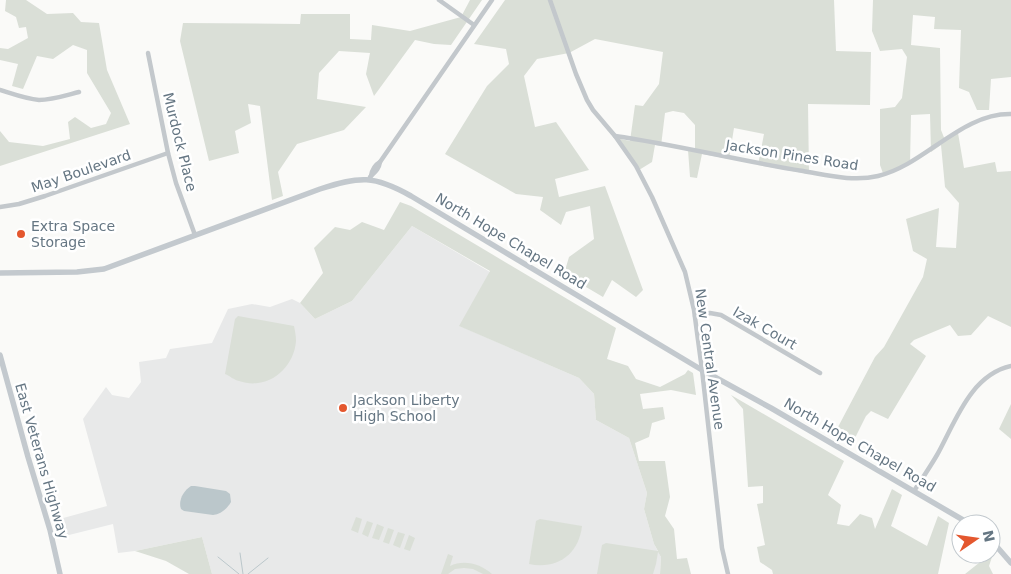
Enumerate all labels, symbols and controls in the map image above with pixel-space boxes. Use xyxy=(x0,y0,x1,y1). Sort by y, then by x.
street label: Murdock Place xyxy=(160,91,200,193)
street label: Jackson Pines Road xyxy=(724,136,859,173)
street label: May Boulevard xyxy=(29,146,133,196)
street label: North Hope Chapel Road xyxy=(433,190,589,292)
place label: Extra Space Storage xyxy=(31,218,115,250)
marker: Extra Space Storage xyxy=(15,228,27,240)
street label: New Central Avenue xyxy=(692,287,728,431)
street label: Izak Court xyxy=(730,303,800,353)
street label: East Veterans Highway xyxy=(12,381,72,541)
place label: Jackson Liberty High School xyxy=(352,392,459,424)
street label: North Hope Chapel Road xyxy=(781,395,939,495)
marker: Jackson Liberty High School xyxy=(337,402,349,414)
north arrow xyxy=(951,514,1001,564)
text: N xyxy=(980,529,998,544)

